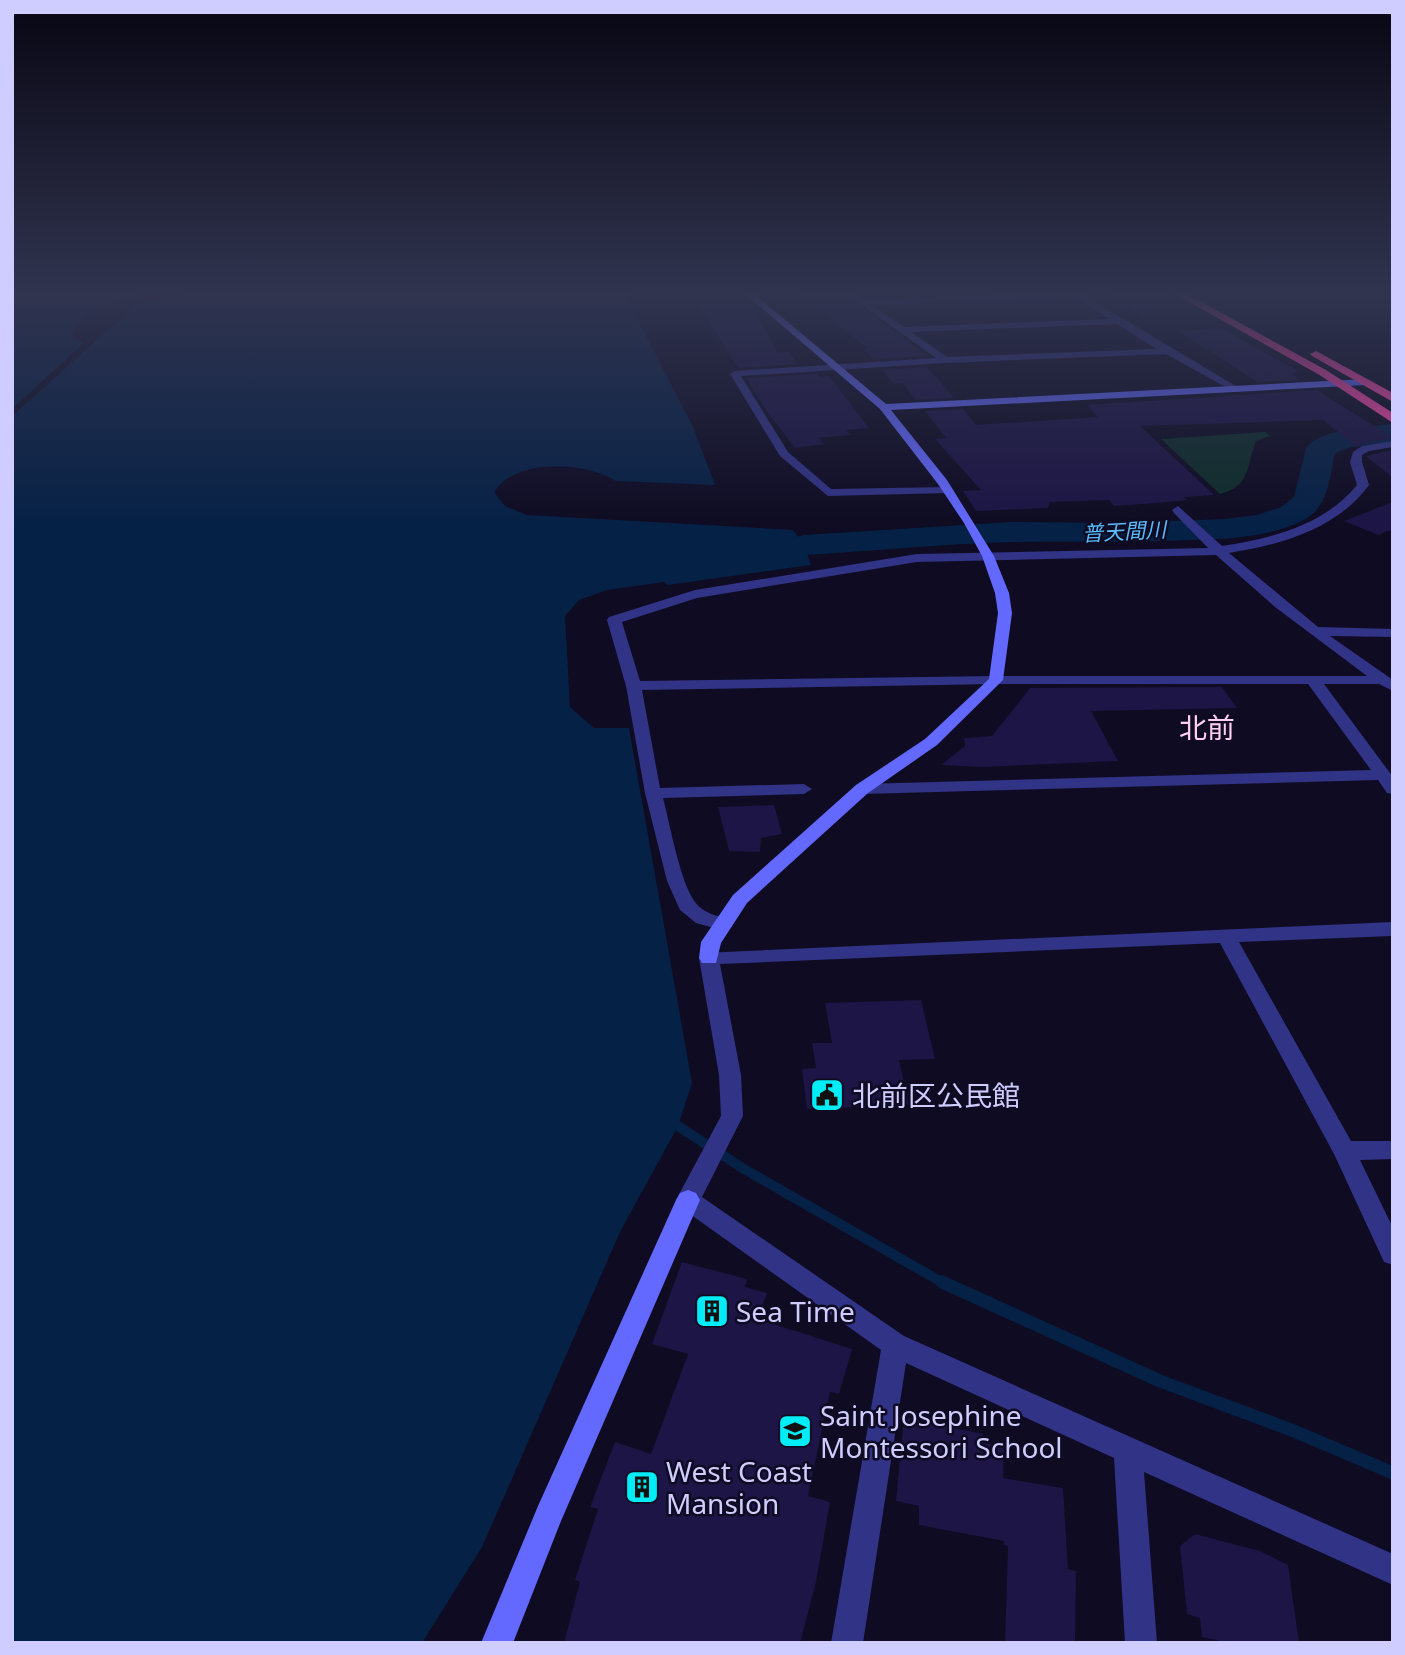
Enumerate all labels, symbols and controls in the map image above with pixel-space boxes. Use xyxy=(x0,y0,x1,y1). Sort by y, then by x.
water label: 普天間川 xyxy=(1081,515,1169,547)
district label: 北前 xyxy=(1179,708,1235,746)
public building icon: 北前区公民館 xyxy=(808,1076,846,1114)
place label: 北前区公民館 xyxy=(852,1076,1020,1114)
building icon: Sea Time xyxy=(693,1292,731,1330)
place label: Sea Time xyxy=(736,1292,855,1330)
place label: Saint Josephine Montessori School xyxy=(820,1396,1063,1466)
school or university icon: Saint Josephine Montessori School xyxy=(776,1412,814,1450)
place label: West Coast Mansion xyxy=(666,1452,812,1522)
building icon: West Coast Mansion xyxy=(623,1468,661,1506)

